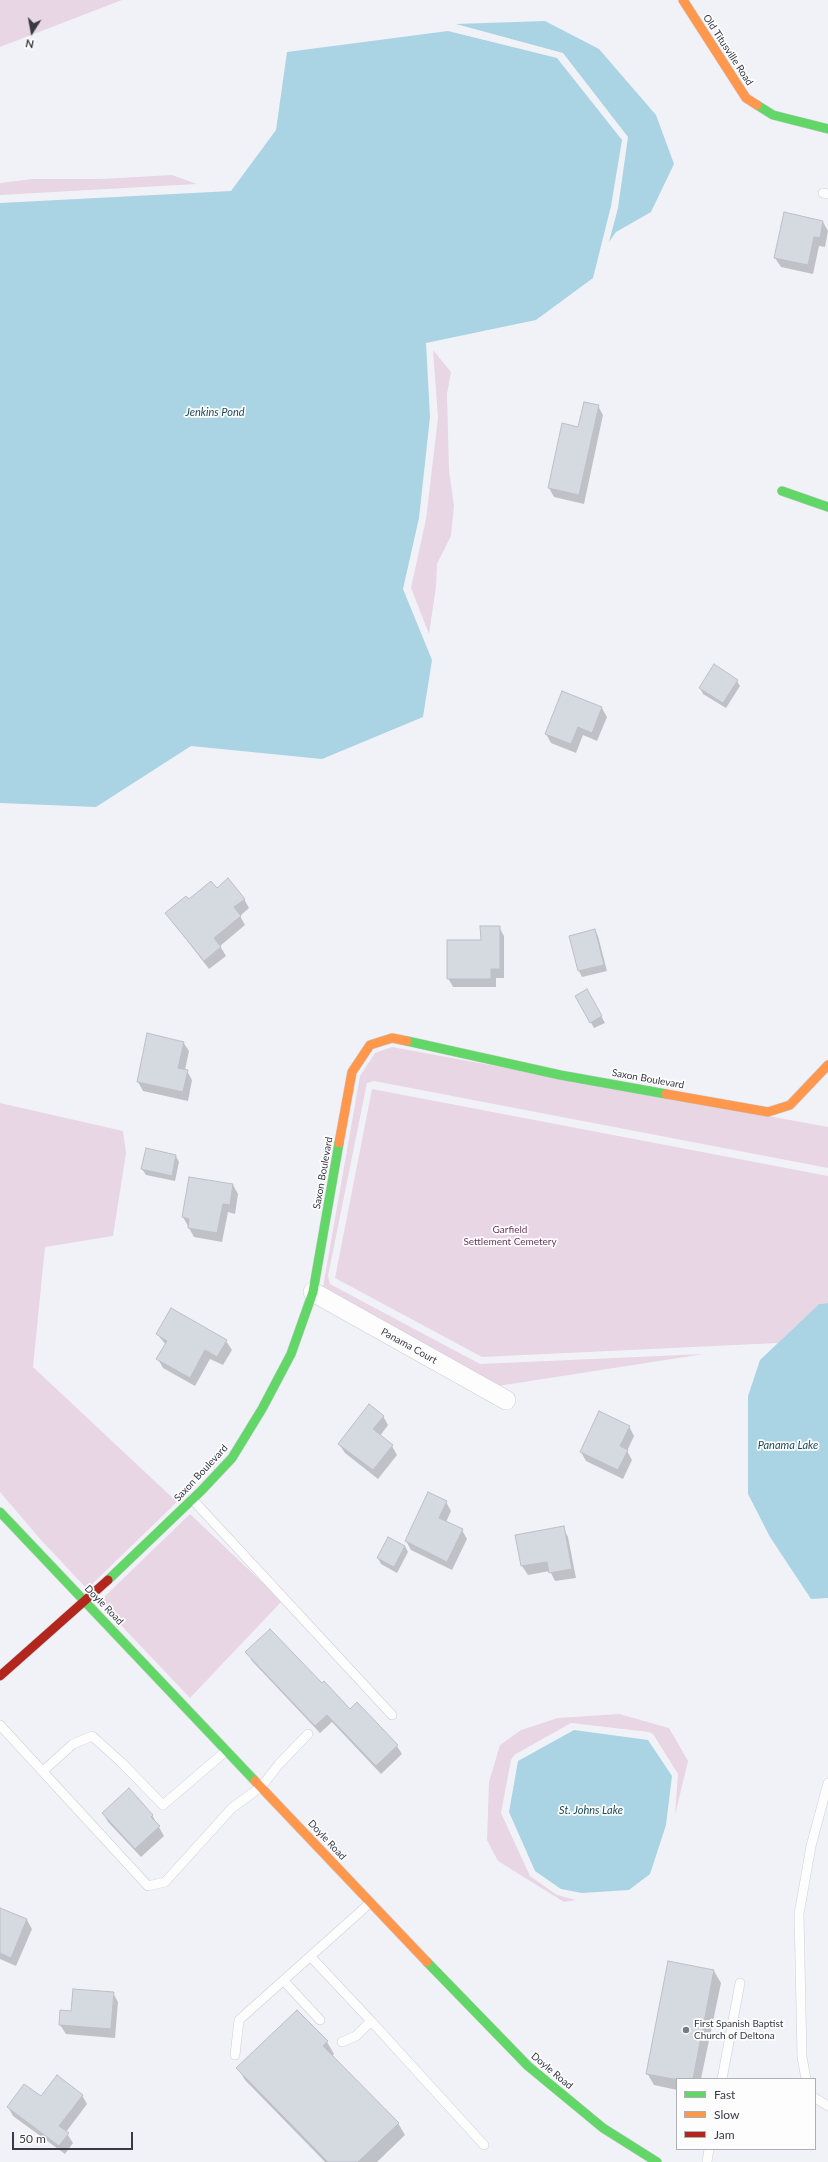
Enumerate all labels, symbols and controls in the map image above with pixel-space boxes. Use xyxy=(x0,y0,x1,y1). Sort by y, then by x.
north arrow xyxy=(12,12,52,52)
street label: Old Titusville Road xyxy=(701,12,755,88)
text: N xyxy=(24,37,35,51)
water label: Jenkins Pond xyxy=(185,405,245,419)
street label: Saxon Boulevard xyxy=(611,1067,685,1091)
street label: Saxon Boulevard xyxy=(311,1136,335,1210)
park label: Garfield Settlement Cemetery xyxy=(463,1224,557,1248)
street label: Panama Court xyxy=(379,1326,439,1366)
water label: Panama Lake xyxy=(758,1438,818,1452)
street label: Saxon Boulevard xyxy=(172,1442,230,1504)
street label: Doyle Road xyxy=(82,1583,126,1627)
water label: St. Johns Lake xyxy=(559,1803,623,1817)
street label: Doyle Road xyxy=(305,1817,349,1863)
place label: First Spanish Baptist Church of Deltona xyxy=(694,2018,783,2042)
marker: First Spanish Baptist Church of Deltona xyxy=(681,2025,691,2035)
street label: Doyle Road xyxy=(529,2050,575,2092)
legend xyxy=(676,2078,816,2150)
text: Fast xyxy=(714,2087,735,2102)
text: Slow xyxy=(714,2107,739,2122)
scale bar xyxy=(14,2124,135,2150)
text: Jam xyxy=(714,2127,735,2142)
text: 50 m xyxy=(19,2131,46,2146)

